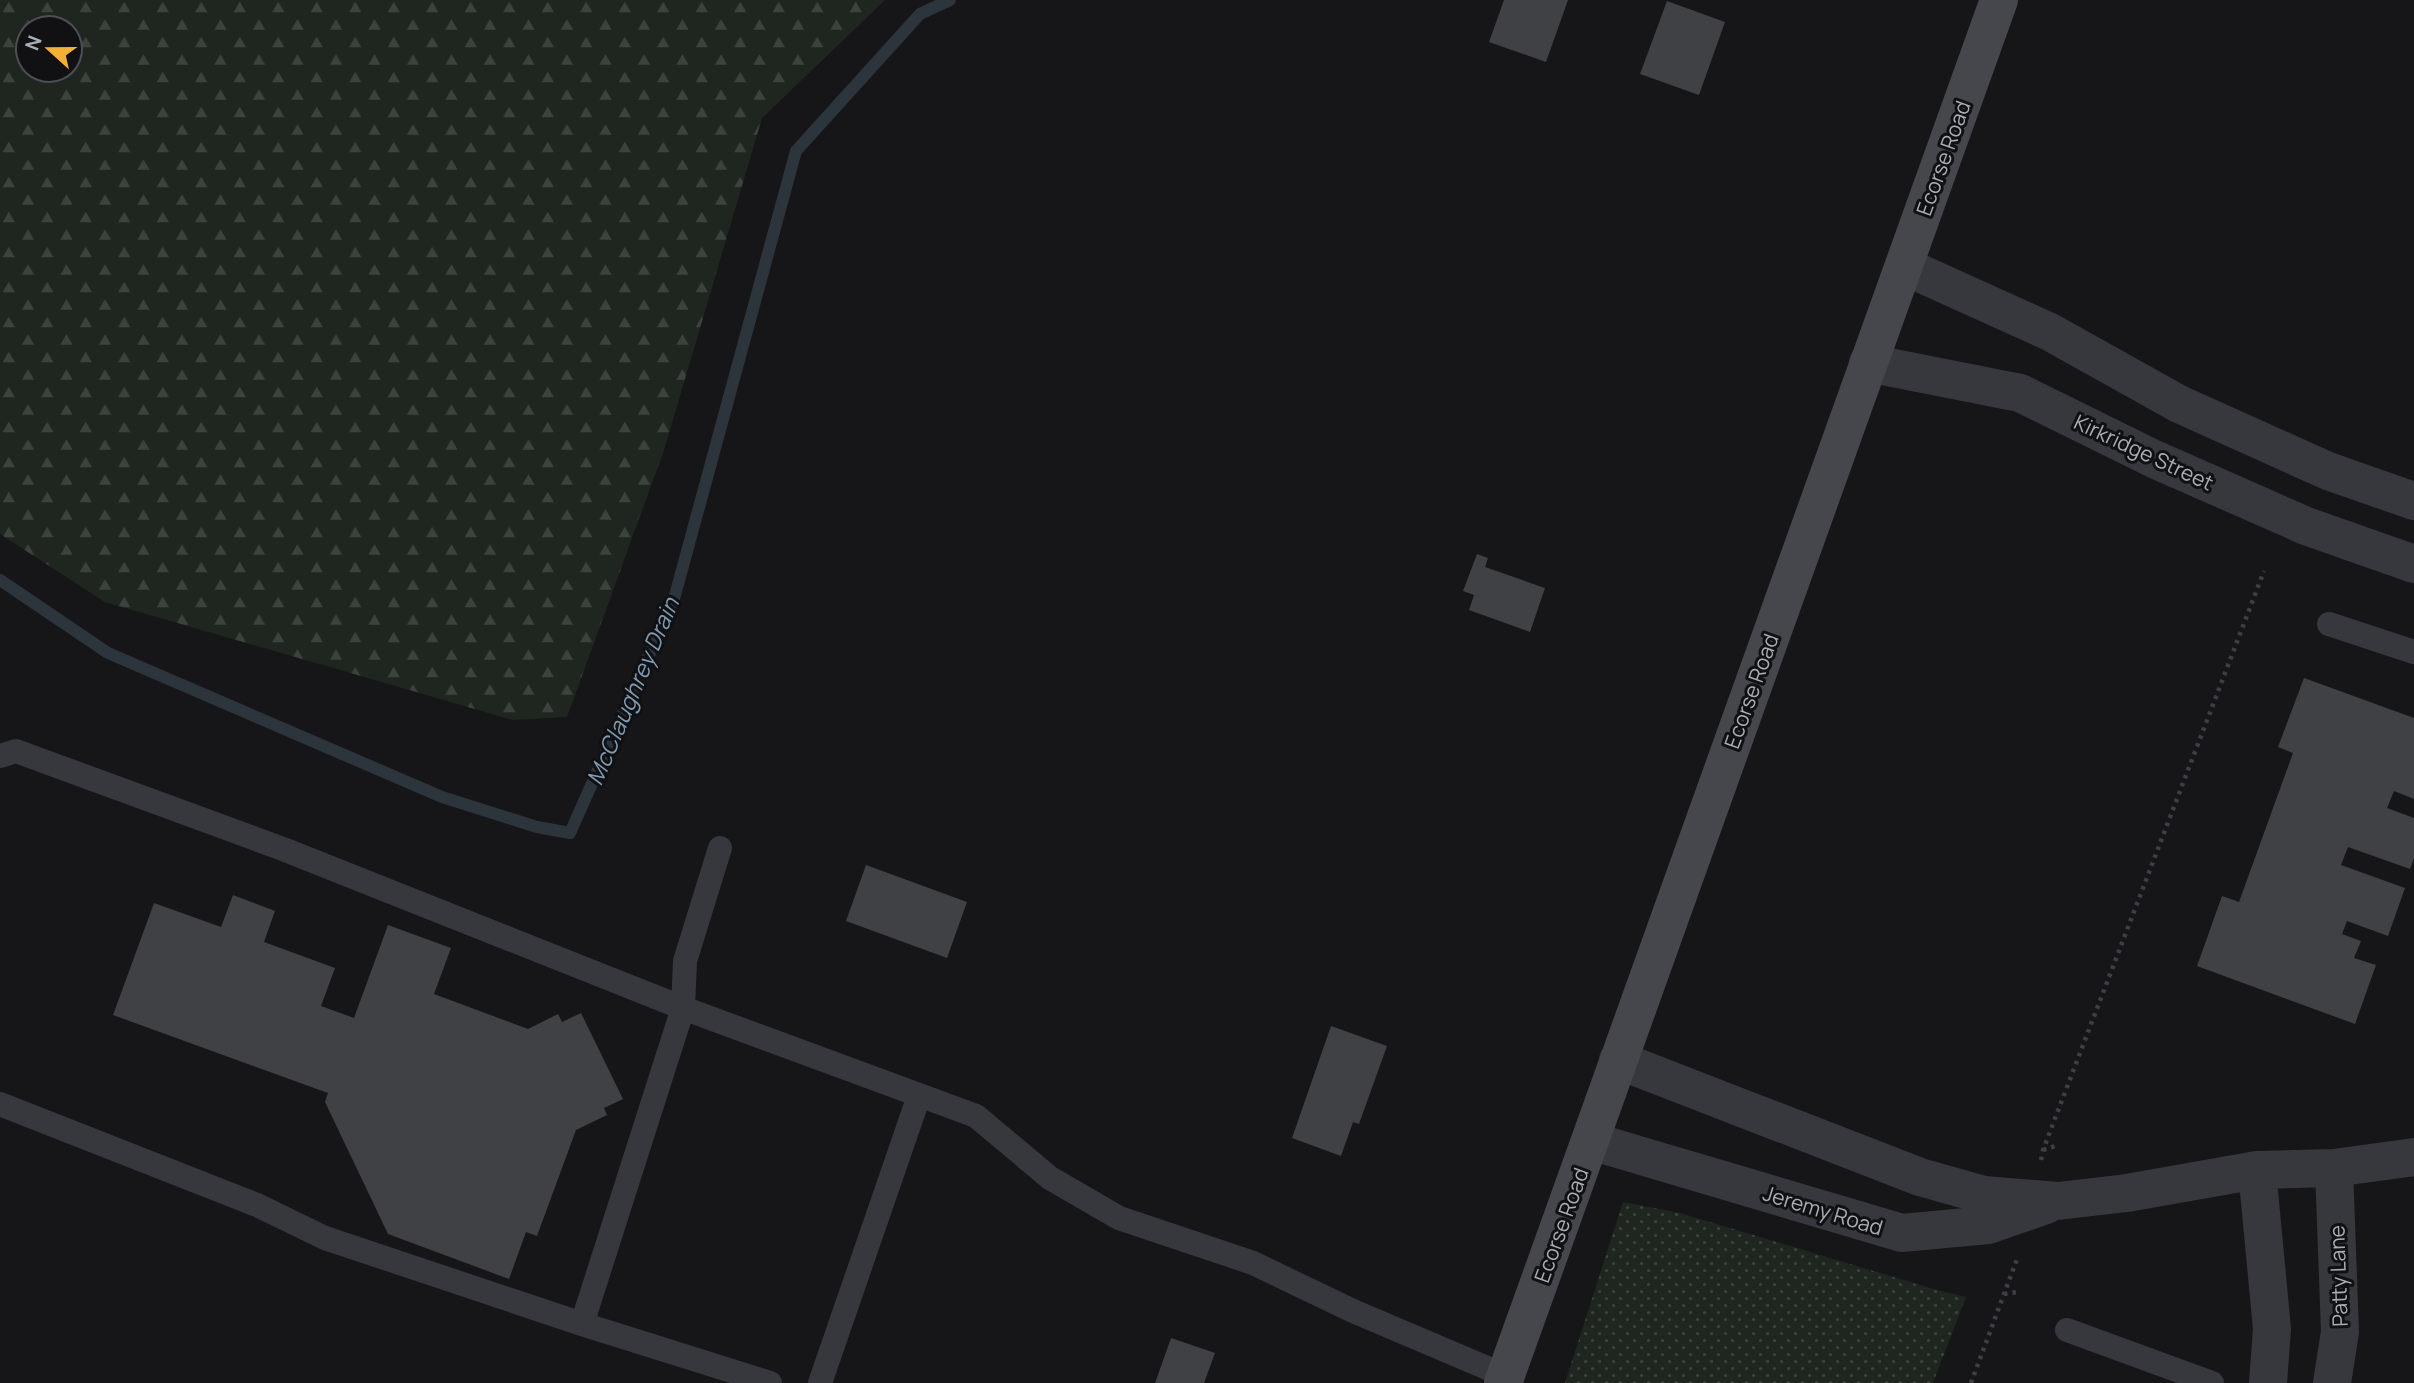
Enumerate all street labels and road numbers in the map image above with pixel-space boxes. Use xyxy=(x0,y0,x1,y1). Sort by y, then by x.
street label: Ecorse Road xyxy=(1909,97,1977,219)
street label: Kirkridge Street xyxy=(2070,407,2218,497)
street label: Ecorse Road xyxy=(1717,630,1785,752)
street label: Ecorse Road xyxy=(1527,1164,1595,1286)
street label: Jeremy Road xyxy=(1760,1179,1886,1241)
street label: Patty Lane xyxy=(2322,1225,2354,1327)

